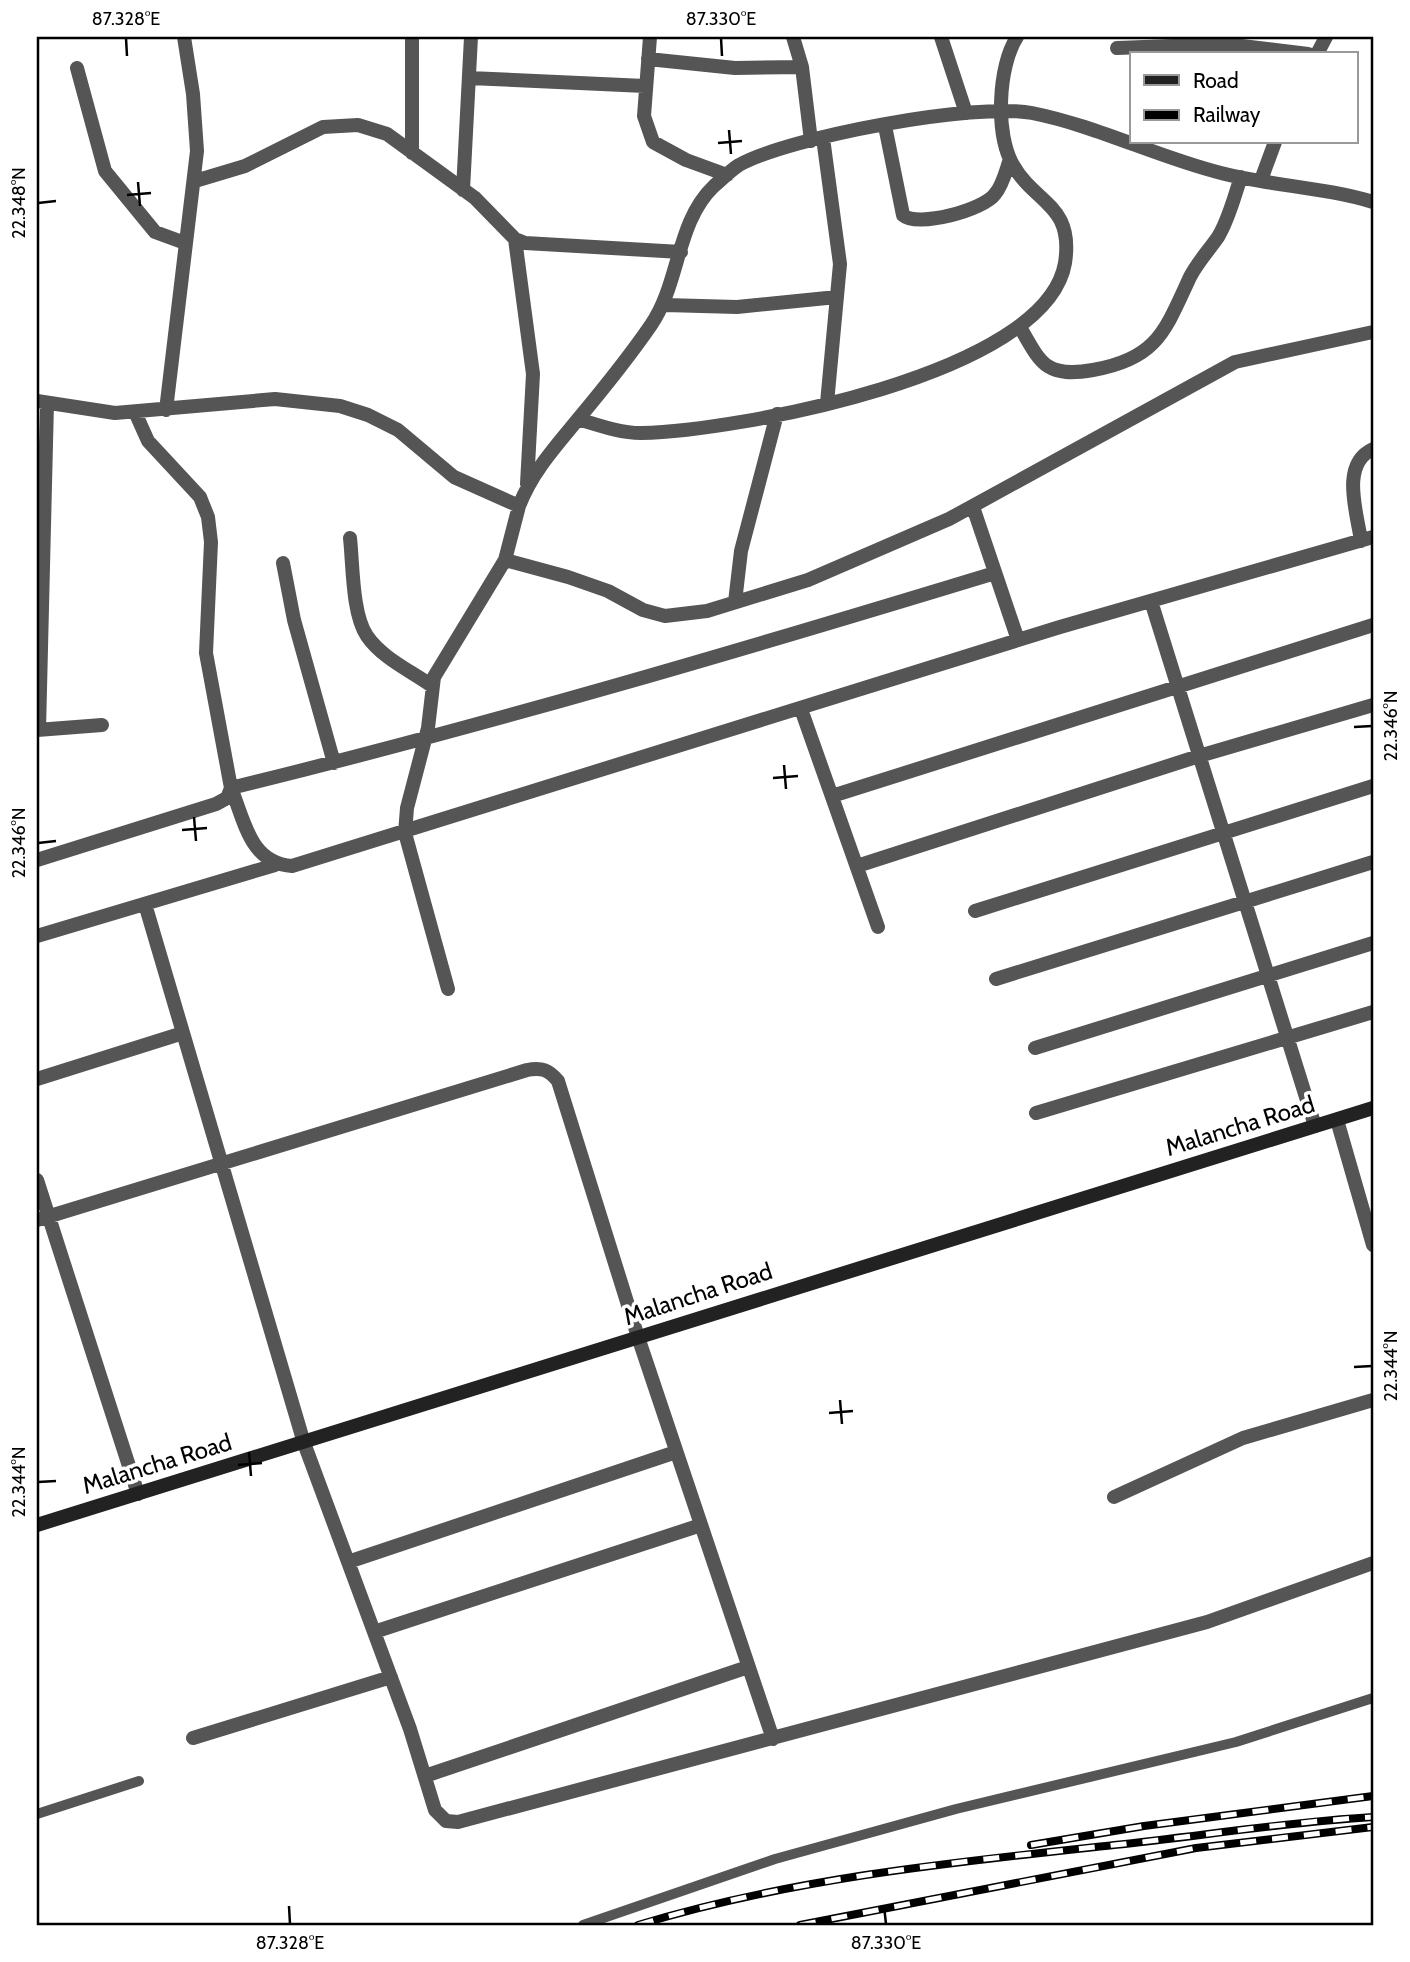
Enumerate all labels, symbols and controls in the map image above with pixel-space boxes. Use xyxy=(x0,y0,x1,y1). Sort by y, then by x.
text: 87.328°E xyxy=(92,8,160,30)
text: 87.330°E xyxy=(686,8,756,30)
legend xyxy=(1130,52,1358,144)
text: Road xyxy=(1193,68,1239,93)
text: Railway xyxy=(1193,102,1261,127)
text: 22.348°N xyxy=(8,167,30,239)
text: 22.346°N xyxy=(1380,691,1402,761)
text: 22.346°N xyxy=(8,808,30,878)
street label: Malancha Road xyxy=(1162,1089,1318,1162)
street label: Malancha Road xyxy=(620,1256,776,1331)
text: 22.344°N xyxy=(1380,1331,1402,1401)
street label: Malancha Road xyxy=(79,1427,235,1500)
text: 22.344°N xyxy=(8,1447,30,1517)
text: 87.328°E xyxy=(256,1932,324,1954)
text: 87.330°E xyxy=(851,1932,921,1954)

